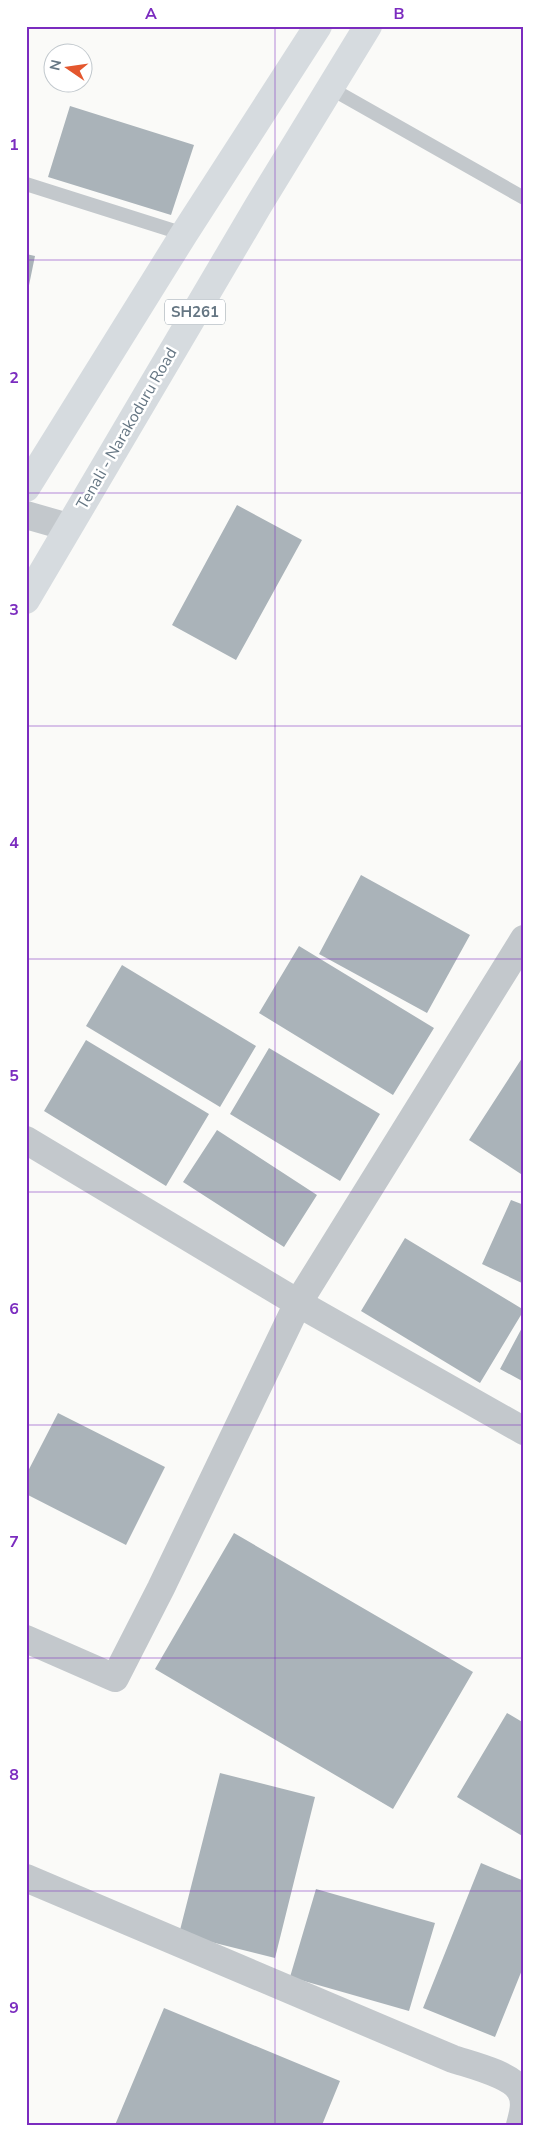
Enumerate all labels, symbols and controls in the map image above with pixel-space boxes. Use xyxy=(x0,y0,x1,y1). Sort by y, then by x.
text: A xyxy=(145,3,157,25)
text: B xyxy=(393,3,405,25)
north arrow xyxy=(42,42,92,92)
text: N xyxy=(45,58,66,72)
text: 1 xyxy=(9,134,19,156)
road number: SH261 xyxy=(165,300,225,324)
street label: Tenali - Narakoduru Road xyxy=(71,344,182,513)
text: 2 xyxy=(9,367,19,389)
text: 3 xyxy=(9,599,19,621)
text: 4 xyxy=(9,832,19,854)
text: 5 xyxy=(9,1065,19,1087)
text: 6 xyxy=(9,1298,19,1320)
text: 7 xyxy=(9,1531,19,1553)
text: 8 xyxy=(9,1764,19,1786)
text: 9 xyxy=(9,1997,19,2019)

